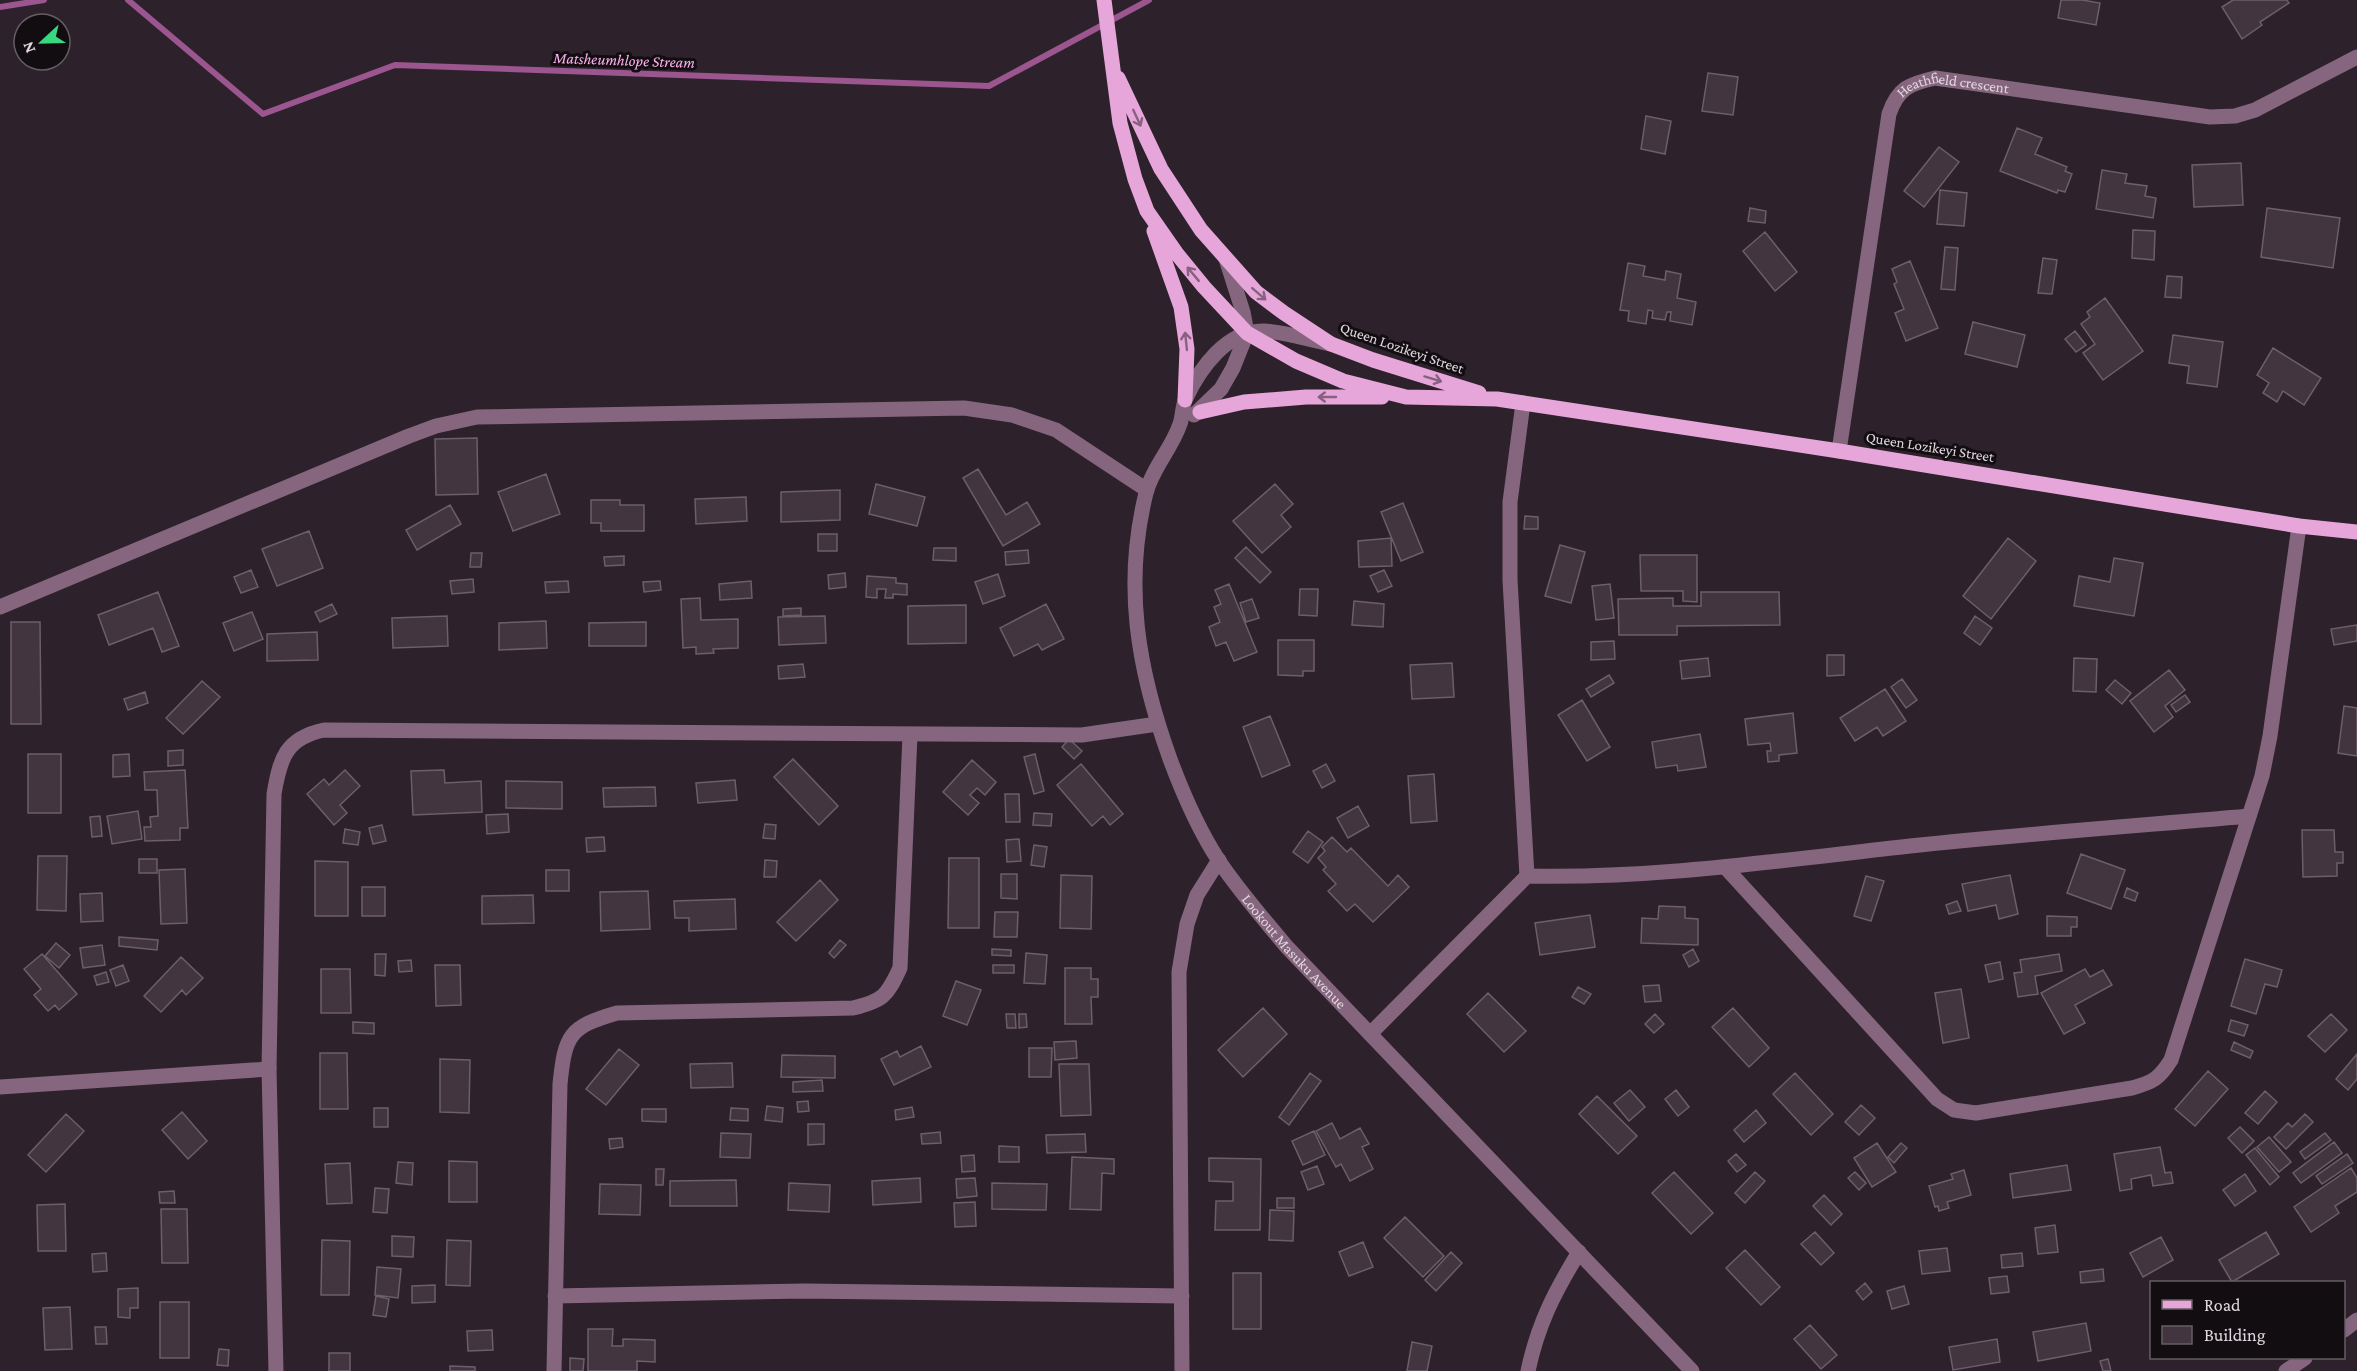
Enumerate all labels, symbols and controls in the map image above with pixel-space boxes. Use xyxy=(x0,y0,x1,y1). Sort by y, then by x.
north arrow xyxy=(12,12,72,72)
text: N xyxy=(19,39,38,56)
water label: Matsheumhlope Stream xyxy=(552,49,695,72)
street label: Heathfield crescent xyxy=(1893,69,2011,100)
one-way arrow xyxy=(1131,109,1143,127)
one-way arrow xyxy=(1187,266,1200,282)
one-way arrow xyxy=(1251,287,1266,301)
street label: Queen Lozikeyi Street xyxy=(1338,319,1467,378)
one-way arrow xyxy=(1180,332,1191,352)
one-way arrow xyxy=(1423,374,1442,385)
one-way arrow xyxy=(1317,391,1337,403)
street label: Queen Lozikeyi Street xyxy=(1865,429,1996,466)
street label: Lookout Masuku Avenue xyxy=(1239,891,1350,1012)
legend xyxy=(2150,1281,2345,1359)
text: Road xyxy=(2204,1295,2241,1315)
text: Building xyxy=(2204,1325,2266,1345)

